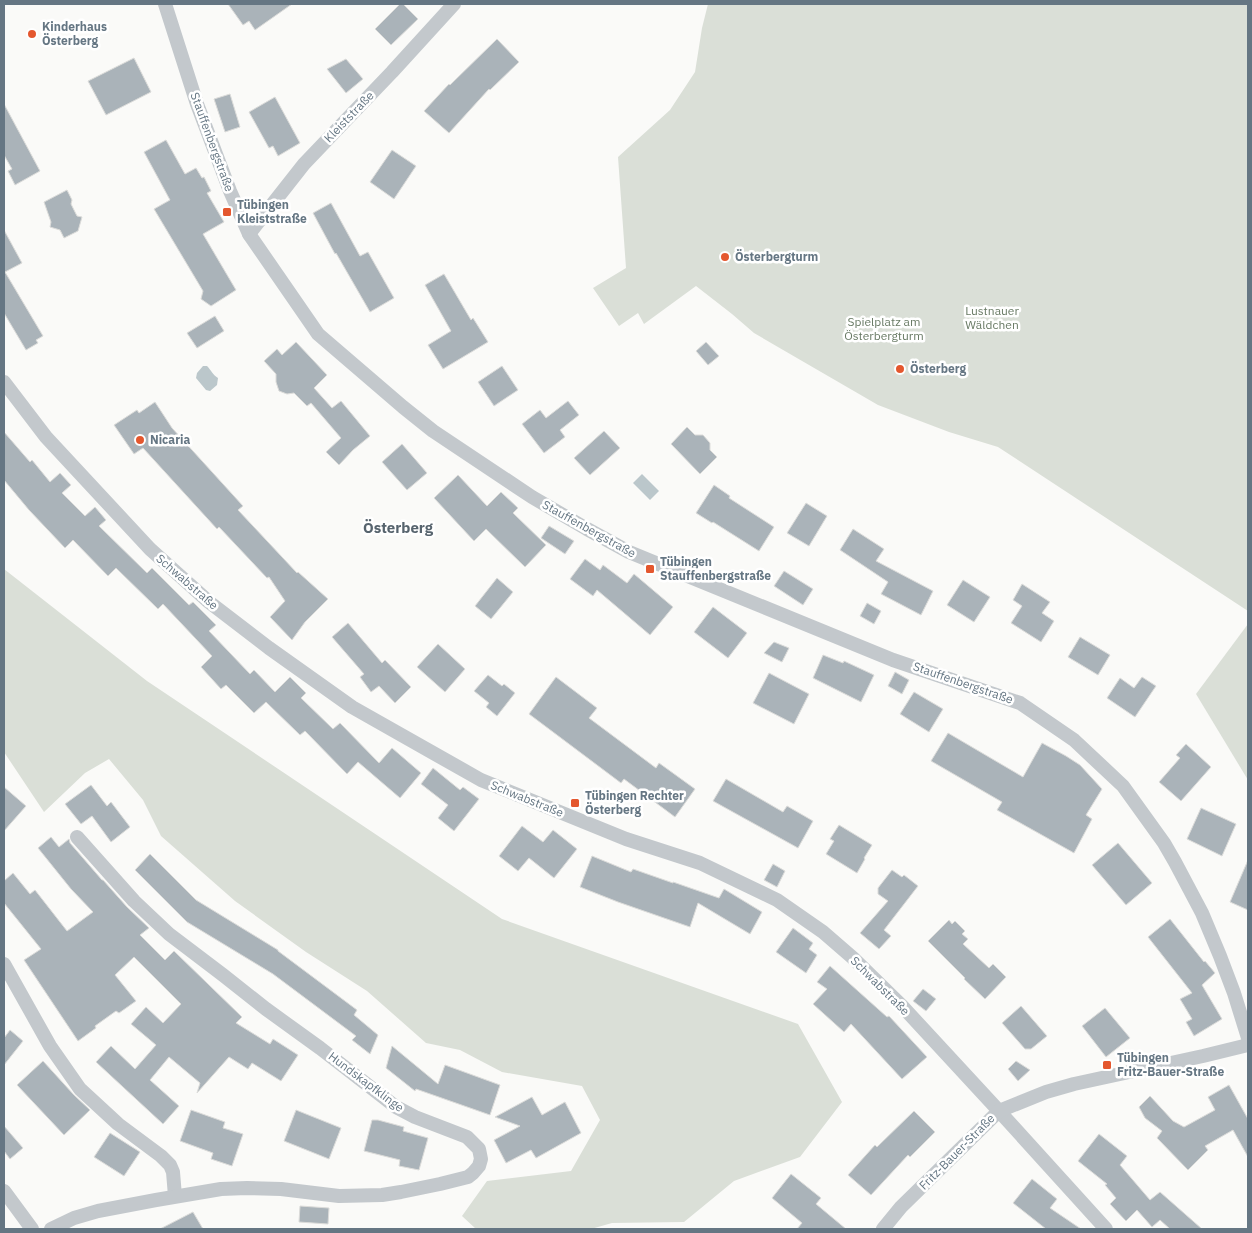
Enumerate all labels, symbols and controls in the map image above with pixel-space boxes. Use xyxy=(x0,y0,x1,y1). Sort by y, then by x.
place label: Kinderhaus Österberg xyxy=(42,19,107,48)
marker: Kinderhaus Österberg xyxy=(26,28,38,40)
street label: Kleiststraße xyxy=(321,88,377,145)
street label: Stauffenbergstraße xyxy=(188,90,238,194)
place label: Tübingen Kleiststraße xyxy=(237,197,307,226)
marker: Tübingen Kleiststraße xyxy=(221,206,233,218)
place label: Österbergturm xyxy=(735,249,818,264)
marker: Österbergturm xyxy=(719,251,731,263)
park label: Lustnauer Wäldchen xyxy=(965,303,1019,332)
park label: Spielplatz am Österbergturm xyxy=(844,314,924,343)
place label: Österberg xyxy=(910,361,966,376)
marker: Österberg xyxy=(894,363,906,375)
place label: Nicaria xyxy=(150,432,190,447)
marker: Nicaria xyxy=(134,434,146,446)
street label: Stauffenbergstraße xyxy=(540,497,639,561)
district label: Österberg xyxy=(363,518,434,537)
street label: Schwabstraße xyxy=(153,551,222,613)
place label: Tübingen Stauffenbergstraße xyxy=(660,554,771,583)
marker: Tübingen Stauffenbergstraße xyxy=(644,563,656,575)
street label: Stauffenbergstraße xyxy=(911,658,1015,707)
street label: Schwabstraße xyxy=(489,777,566,820)
place label: Tübingen Rechter Österberg xyxy=(585,788,684,817)
marker: Tübingen Rechter Österberg xyxy=(569,797,581,809)
street label: Schwabstraße xyxy=(848,953,913,1019)
street label: Hundskapfklinge xyxy=(326,1048,407,1115)
place label: Tübingen Fritz-Bauer-Straße xyxy=(1117,1050,1224,1079)
marker: Tübingen Fritz-Bauer-Straße xyxy=(1101,1059,1113,1071)
street label: Fritz-Bauer-Straße xyxy=(916,1110,998,1193)

